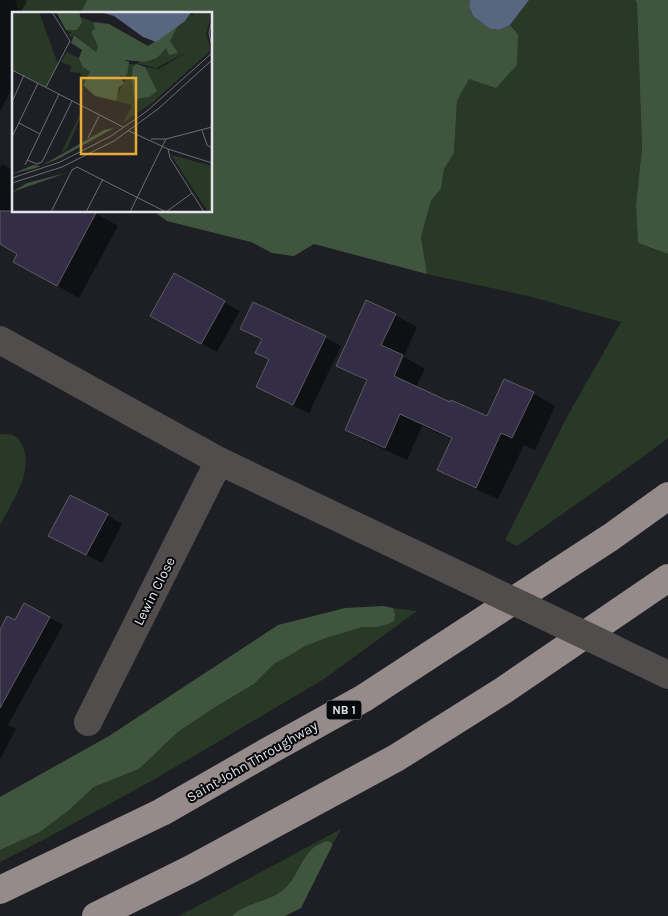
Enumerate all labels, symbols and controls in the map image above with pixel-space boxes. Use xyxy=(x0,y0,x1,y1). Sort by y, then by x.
inset map xyxy=(12,12,212,212)
street label: Lewin Close xyxy=(130,554,179,628)
road number: NB 1 xyxy=(326,700,362,720)
street label: Saint John Throughway xyxy=(184,717,321,806)

